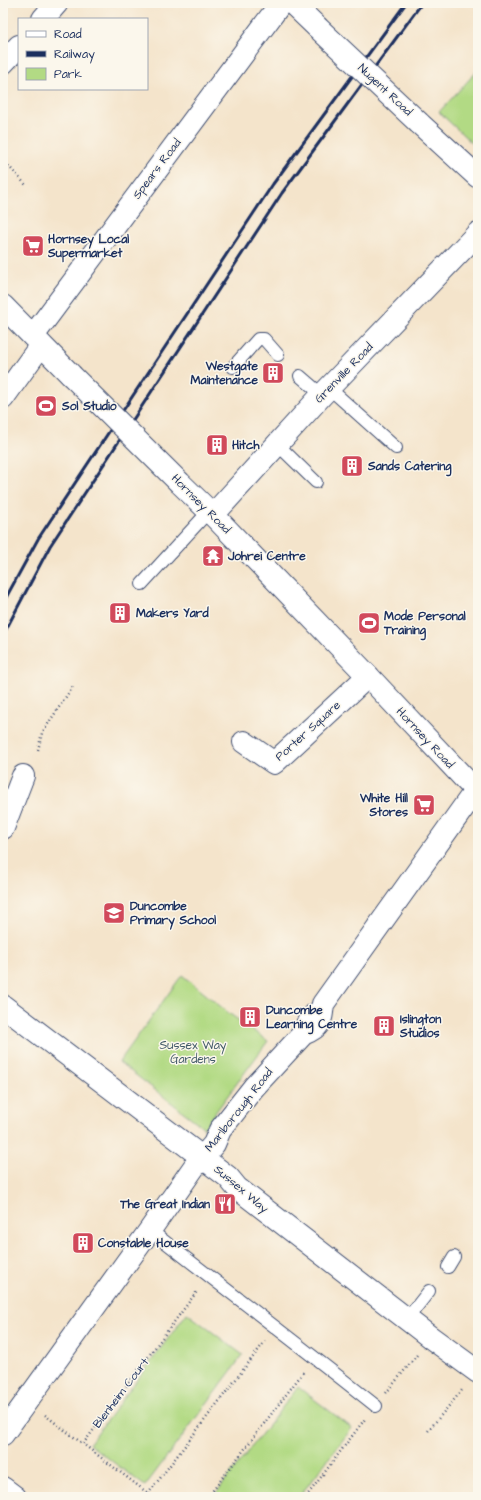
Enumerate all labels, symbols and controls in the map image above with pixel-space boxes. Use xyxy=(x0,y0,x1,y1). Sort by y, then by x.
legend xyxy=(18,18,148,90)
text: Road xyxy=(54,26,82,43)
text: Railway xyxy=(54,46,95,64)
street label: Nugent Road xyxy=(353,60,416,121)
text: Park xyxy=(54,66,82,83)
street label: Spears Road xyxy=(129,135,185,203)
place label: Hornsey Local Supermarket xyxy=(47,231,129,263)
supermarket icon: Hornsey Local Supermarket xyxy=(20,233,46,259)
street label: Grenville Road xyxy=(311,339,377,407)
place label: Westgate Maintenance xyxy=(191,358,259,389)
building icon: Westgate Maintenance xyxy=(260,360,286,386)
sports icon: Sol Studio xyxy=(33,393,59,419)
place label: Sol Studio xyxy=(61,398,117,415)
building icon: Hitch xyxy=(204,432,230,458)
place label: Hitch xyxy=(232,437,261,454)
building icon: Sands Catering xyxy=(339,453,365,479)
place label: Sands Catering xyxy=(367,458,452,477)
street label: Hornsey Road xyxy=(167,470,235,538)
temple icon: Johrei Centre xyxy=(200,543,226,569)
place label: Johrei Centre xyxy=(227,548,306,565)
building icon: Makers Yard xyxy=(107,600,133,626)
place label: Makers Yard xyxy=(136,605,209,622)
place label: Mode Personal Training xyxy=(383,608,466,641)
sports icon: Mode Personal Training xyxy=(356,610,382,636)
street label: Porter Square xyxy=(271,697,345,765)
street label: Hornsey Road xyxy=(391,704,458,773)
place label: White Hill Stores xyxy=(359,790,408,821)
supermarket icon: White Hill Stores xyxy=(411,792,437,818)
place label: Duncombe Primary School xyxy=(130,898,216,930)
school or university icon: Duncombe Primary School xyxy=(101,900,127,926)
place label: Duncombe Learning Centre xyxy=(266,1002,358,1035)
building icon: Duncombe Learning Centre xyxy=(237,1004,263,1030)
place label: Islington Studios xyxy=(399,1011,441,1042)
building icon: Islington Studios xyxy=(371,1013,397,1039)
park label: Sussex Way Gardens xyxy=(160,1037,227,1068)
street label: Marlborough Road xyxy=(201,1065,278,1156)
street label: Sussex Way xyxy=(209,1161,272,1218)
restaurant icon: The Great Indian xyxy=(212,1191,238,1217)
place label: The Great Indian xyxy=(119,1196,210,1213)
building icon: Constable House xyxy=(70,1230,96,1256)
place label: Constable House xyxy=(98,1235,189,1252)
street label: Blenheim Court xyxy=(89,1354,153,1432)

